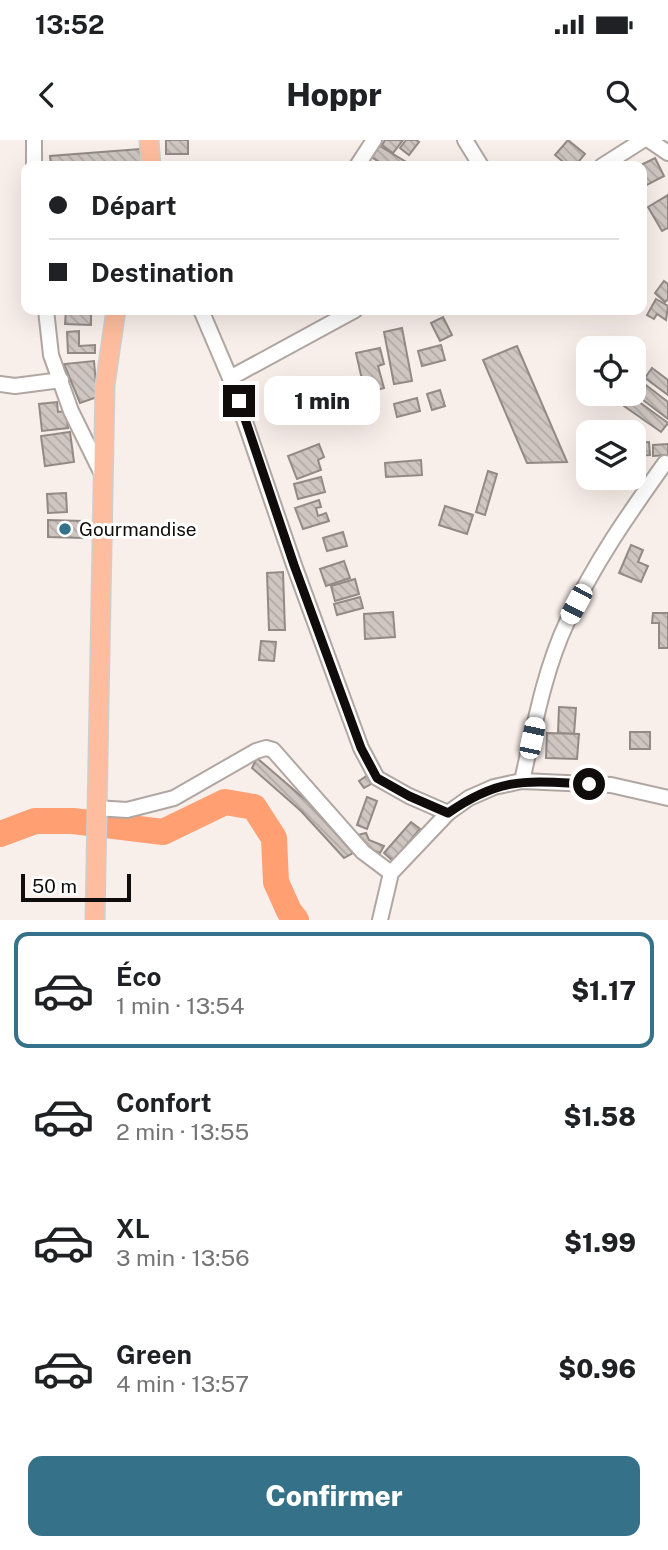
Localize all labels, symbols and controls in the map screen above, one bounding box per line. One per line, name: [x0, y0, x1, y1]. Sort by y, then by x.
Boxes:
text: 13:52: [35, 9, 105, 40]
icon: back: [28, 76, 66, 114]
text: Hoppr: [286, 76, 382, 113]
icon: search: [602, 76, 640, 114]
text: Départ: [91, 190, 177, 221]
text: Destination: [91, 257, 234, 288]
map controls: [576, 336, 646, 490]
button: locate: [576, 336, 646, 406]
callout: 1 min: [264, 376, 379, 426]
route end: [223, 385, 255, 417]
text: 1 min: [294, 387, 350, 414]
button: layers: [576, 420, 646, 490]
place label: Gourmandise: [79, 518, 197, 540]
marker: Gourmandise: [57, 521, 73, 537]
car: [557, 581, 596, 627]
car: [518, 715, 547, 761]
route start: [573, 768, 605, 800]
scale bar: [21, 871, 131, 903]
text: 50 m: [32, 875, 77, 897]
icon: car: [32, 959, 95, 1022]
text: Éco: [116, 961, 162, 992]
text: $1.17: [571, 975, 636, 1006]
text: 1 min · 13:54: [116, 992, 245, 1019]
icon: car: [32, 1085, 95, 1148]
text: Confort: [116, 1087, 212, 1118]
text: $1.58: [563, 1101, 636, 1132]
text: 2 min · 13:55: [116, 1118, 249, 1145]
icon: car: [32, 1211, 95, 1274]
text: XL: [116, 1213, 150, 1244]
text: $1.99: [564, 1227, 636, 1258]
text: 3 min · 13:56: [116, 1244, 249, 1271]
icon: car: [32, 1337, 95, 1400]
text: Green: [116, 1339, 192, 1370]
text: $0.96: [558, 1353, 636, 1384]
text: 4 min · 13:57: [116, 1370, 249, 1397]
button: Confirmer: [28, 1456, 640, 1536]

